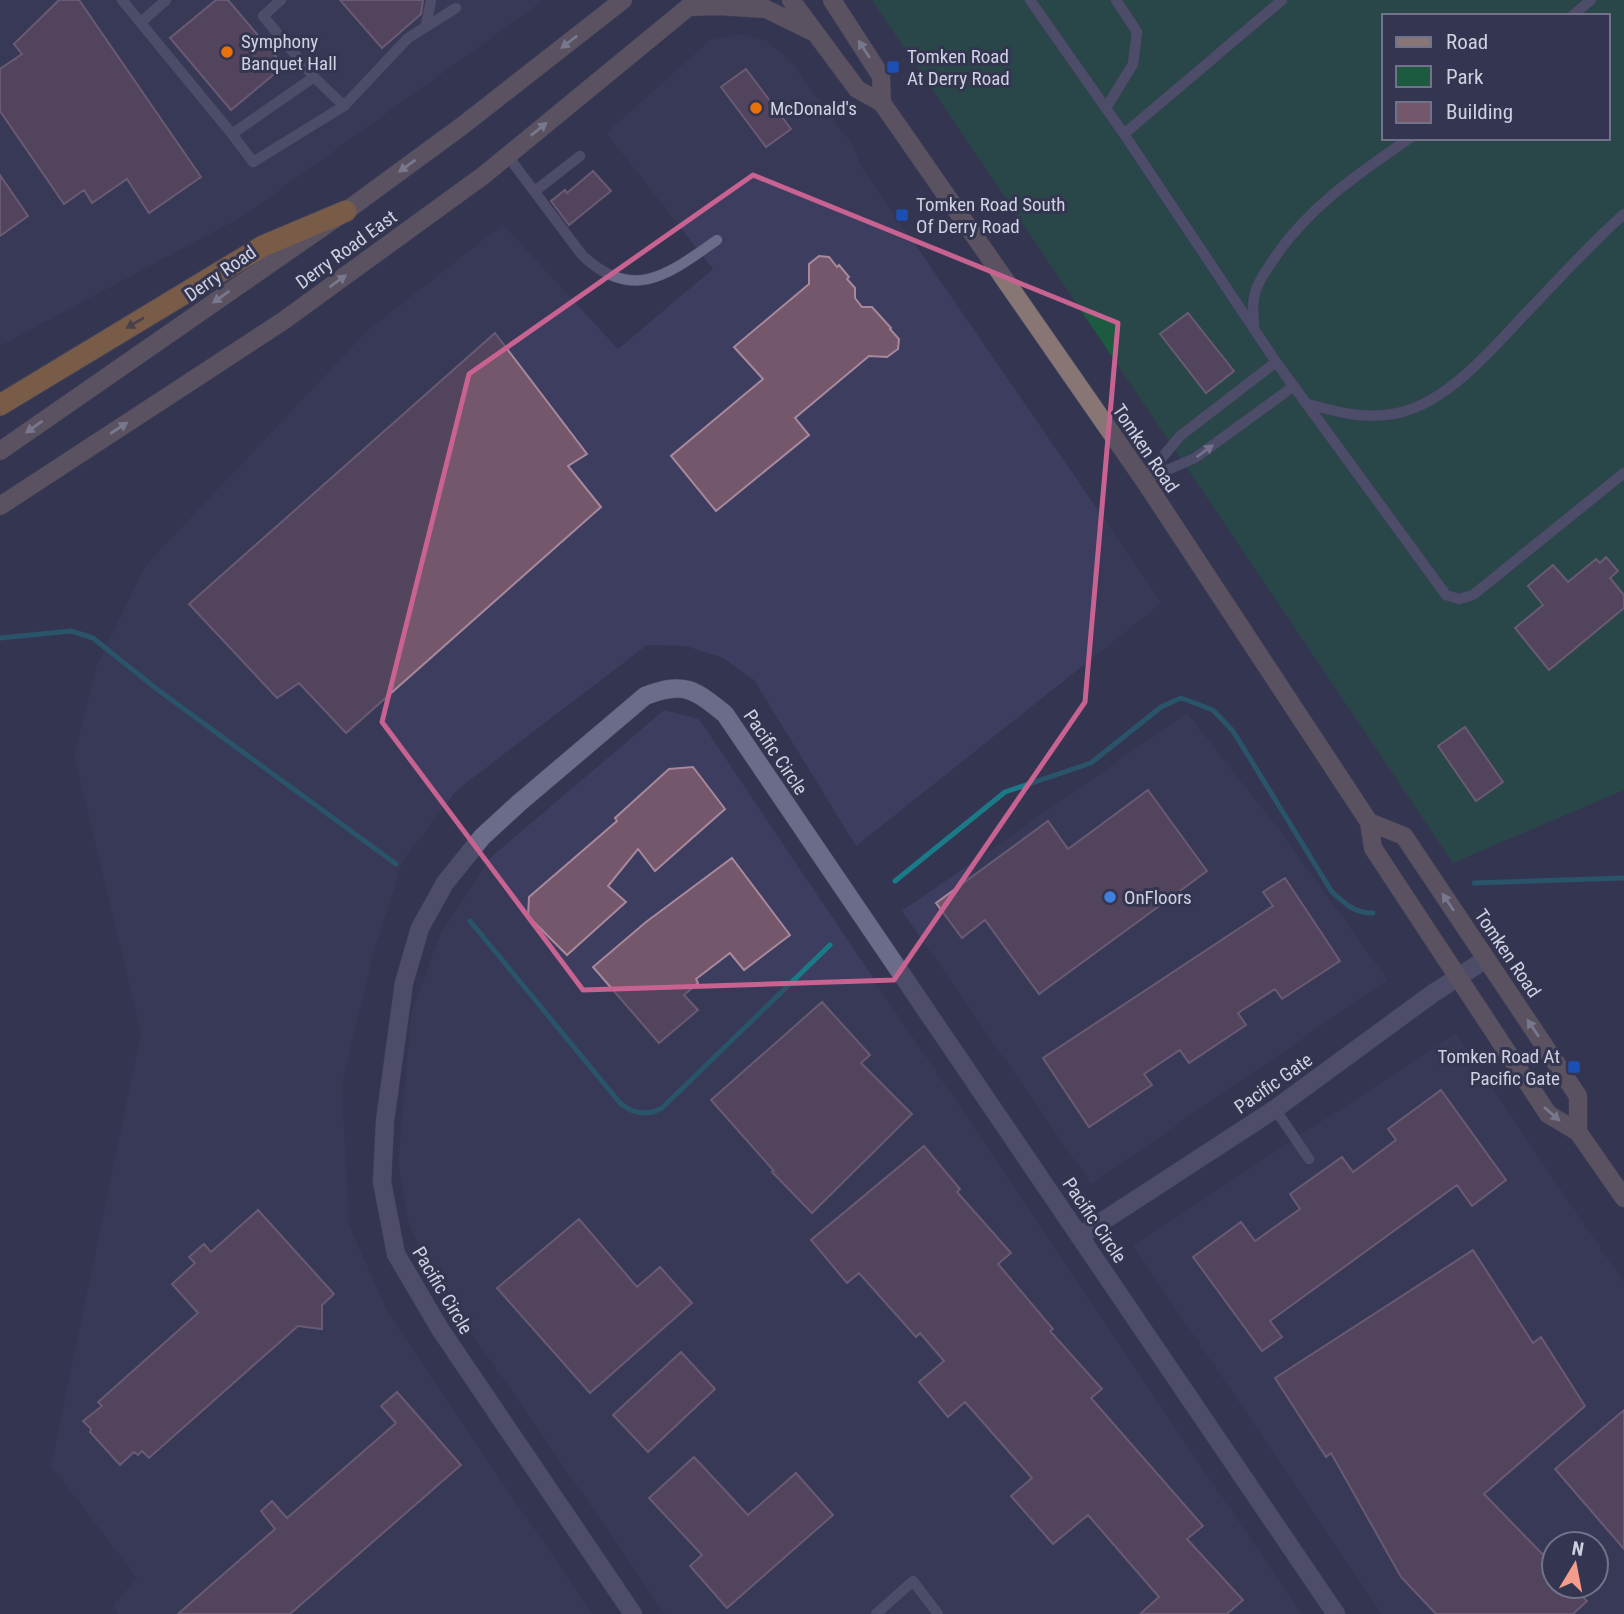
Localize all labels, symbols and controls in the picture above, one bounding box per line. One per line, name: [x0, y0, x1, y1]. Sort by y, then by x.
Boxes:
legend: [1382, 14, 1610, 140]
place label: Symphony Banquet Hall: [241, 30, 337, 75]
text: Road: [1446, 30, 1488, 54]
one-way arrow: [560, 34, 578, 49]
one-way arrow: [857, 39, 870, 59]
marker: Symphony Banquet Hall: [219, 44, 235, 60]
place label: Tomken Road At Derry Road: [907, 45, 1010, 90]
marker: Tomken Road At Derry Road: [885, 59, 901, 75]
text: Park: [1446, 65, 1484, 89]
place label: McDonald's: [770, 97, 857, 120]
marker: McDonald's: [748, 100, 764, 116]
text: Building: [1446, 100, 1513, 124]
one-way arrow: [530, 122, 547, 137]
one-way arrow: [398, 159, 416, 173]
place label: Tomken Road South Of Derry Road: [916, 193, 1066, 238]
street label: Derry Road East: [291, 205, 401, 294]
marker: Tomken Road South Of Derry Road: [894, 207, 910, 223]
street label: Derry Road: [180, 240, 260, 306]
one-way arrow: [329, 274, 347, 288]
one-way arrow: [212, 290, 230, 304]
one-way arrow: [126, 317, 145, 330]
street label: Tomken Road: [1108, 400, 1184, 497]
one-way arrow: [25, 420, 44, 433]
one-way arrow: [109, 422, 128, 435]
one-way arrow: [1196, 444, 1214, 458]
street label: Pacific Circle: [739, 705, 813, 799]
place label: OnFloors: [1124, 886, 1192, 909]
marker: OnFloors: [1102, 889, 1118, 905]
one-way arrow: [1442, 893, 1455, 912]
street label: Tomken Road: [1470, 905, 1546, 1002]
one-way arrow: [1526, 1019, 1540, 1037]
place label: Tomken Road At Pacific Gate: [1437, 1045, 1560, 1090]
street label: Pacific Gate: [1230, 1048, 1317, 1119]
marker: Tomken Road At Pacific Gate: [1566, 1059, 1582, 1075]
one-way arrow: [1543, 1106, 1561, 1121]
street label: Pacific Circle: [1058, 1173, 1132, 1267]
street label: Pacific Circle: [408, 1242, 478, 1338]
north arrow: [1540, 1530, 1610, 1600]
text: N: [1570, 1536, 1586, 1561]

